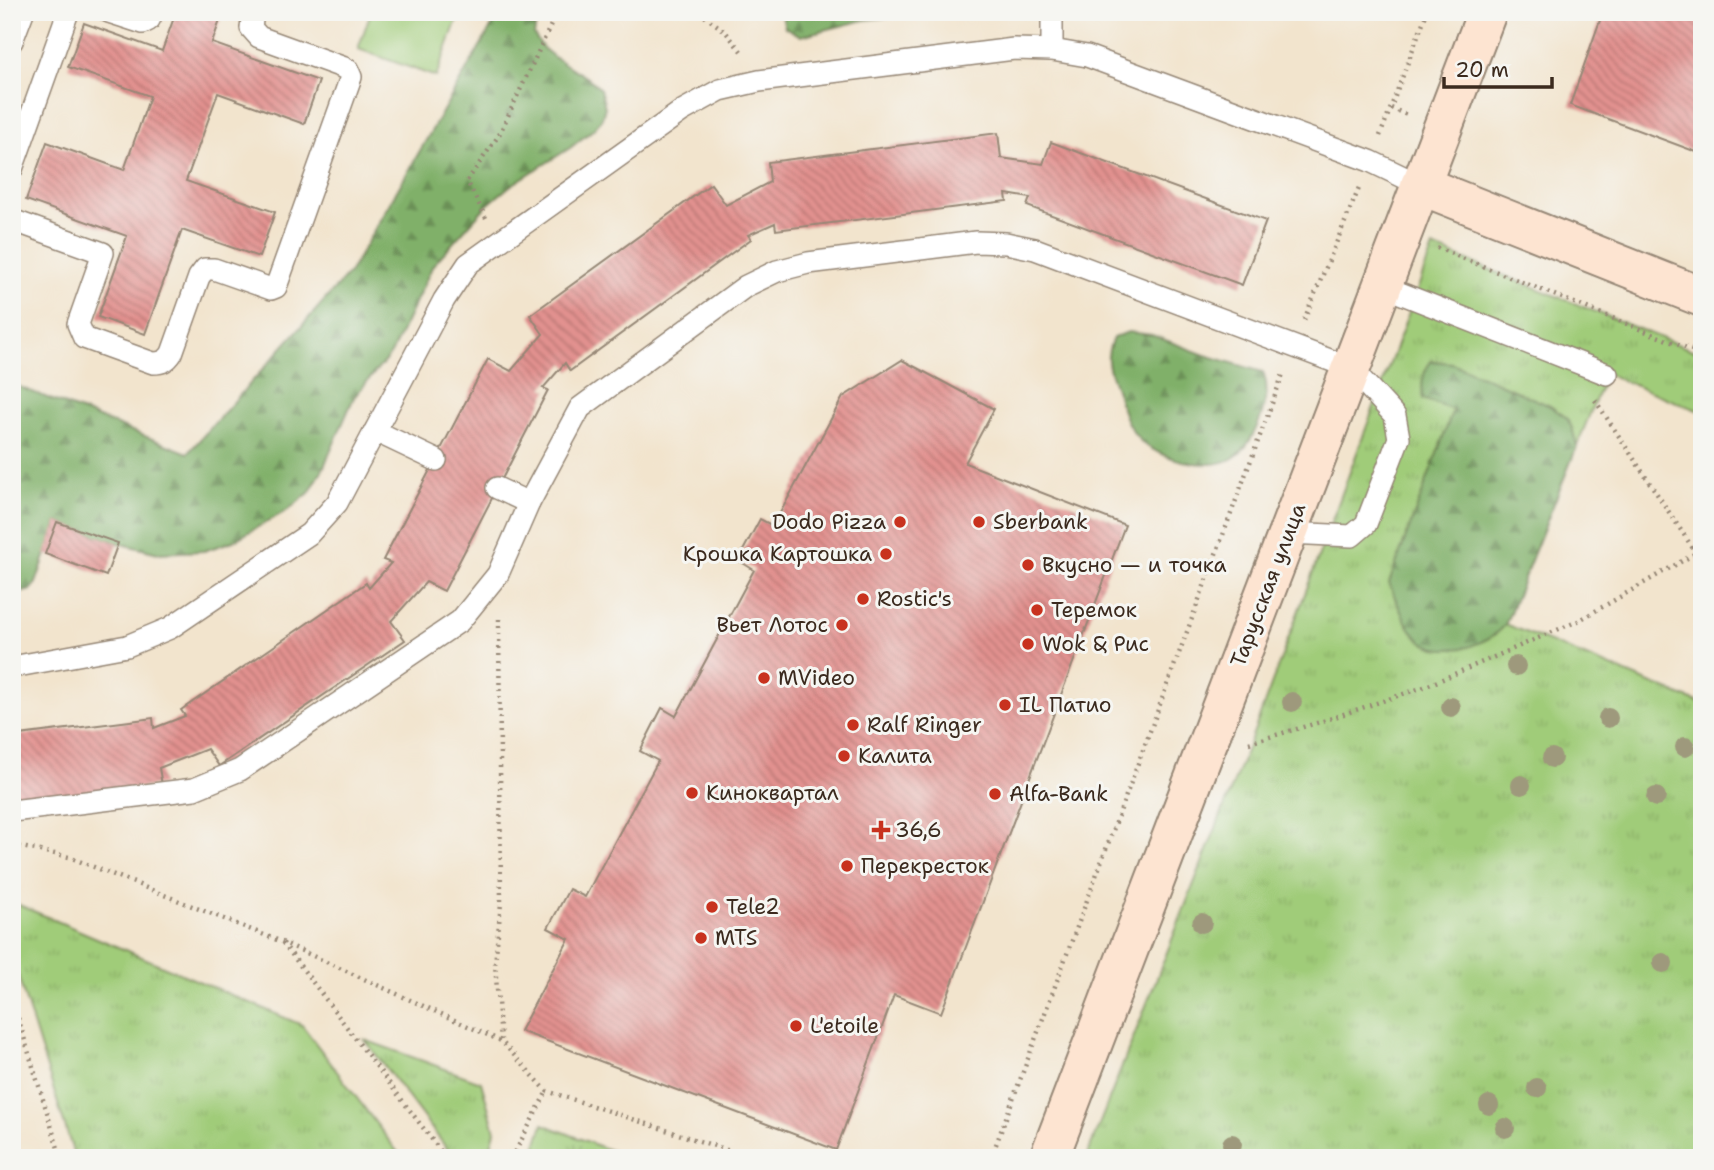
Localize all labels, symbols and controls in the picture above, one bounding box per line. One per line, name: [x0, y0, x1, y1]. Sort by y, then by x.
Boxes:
scale bar: [1444, 46, 1553, 90]
text: 20 m: [1455, 56, 1509, 84]
street label: Тарусская улица: [1224, 499, 1312, 671]
place label: Dodo Pizza: [772, 508, 886, 536]
place label: Sberbank: [993, 508, 1088, 536]
marker: Dodo Pizza: [892, 514, 908, 530]
marker: Sberbank: [971, 514, 987, 530]
place label: Крошка Картошка: [683, 540, 872, 568]
marker: Крошка Картошка: [878, 546, 894, 562]
place label: Вкусно — и точка: [1042, 551, 1227, 579]
marker: Вкусно — и точка: [1020, 557, 1036, 573]
place label: Rostic's: [877, 585, 952, 613]
marker: Rostic's: [855, 591, 871, 607]
place label: Теремок: [1051, 596, 1137, 624]
marker: Теремок: [1029, 602, 1045, 618]
place label: Вьет Лотос: [716, 611, 828, 639]
marker: Вьет Лотос: [834, 617, 850, 633]
place label: Wok & Рис: [1042, 630, 1149, 658]
marker: Wok & Рис: [1020, 636, 1036, 652]
place label: MVideo: [778, 664, 855, 692]
marker: MVideo: [756, 670, 772, 686]
place label: IL Патио: [1019, 691, 1112, 719]
marker: IL Патио: [997, 697, 1013, 713]
place label: Ralf Ringer: [867, 711, 982, 739]
marker: Ralf Ringer: [845, 717, 861, 733]
place label: Калита: [858, 742, 932, 770]
marker: Калита: [836, 748, 852, 764]
place label: Киноквартал: [706, 779, 839, 807]
place label: Alfa-Bank: [1009, 780, 1108, 808]
marker: Киноквартал: [684, 785, 700, 801]
marker: Alfa-Bank: [987, 786, 1003, 802]
place label: 36,6: [895, 816, 942, 844]
marker: 36,6: [873, 822, 889, 838]
place label: Перекресток: [861, 852, 989, 880]
marker: Перекресток: [839, 858, 855, 874]
place label: Tele2: [726, 893, 780, 921]
marker: Tele2: [704, 899, 720, 915]
place label: MTS: [715, 924, 757, 952]
marker: MTS: [693, 930, 709, 946]
place label: L'etoile: [810, 1012, 879, 1040]
marker: L'etoile: [788, 1018, 804, 1034]

